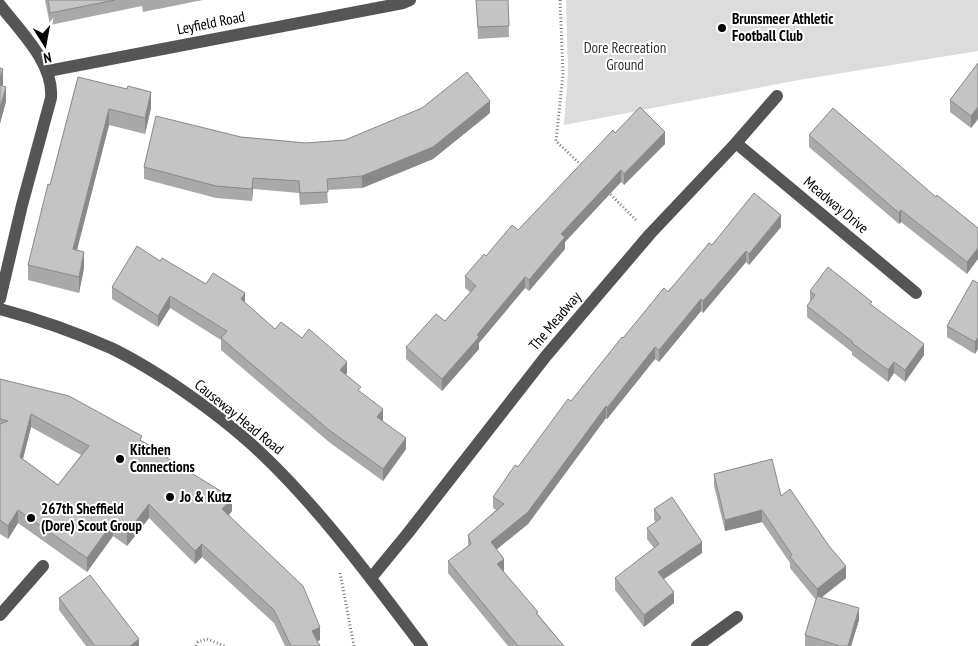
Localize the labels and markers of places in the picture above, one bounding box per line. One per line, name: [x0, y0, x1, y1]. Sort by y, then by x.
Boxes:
place label: Brunsmeer Athletic Football Club: [732, 9, 834, 45]
marker: Brunsmeer Athletic Football Club: [716, 22, 728, 34]
place label: Kitchen Connections: [130, 440, 195, 476]
marker: Kitchen Connections: [114, 453, 126, 465]
place label: Jo & Kutz: [179, 487, 232, 506]
marker: Jo & Kutz: [164, 491, 176, 503]
place label: 267th Sheffield (Dore) Scout Group: [41, 499, 142, 535]
marker: 267th Sheffield (Dore) Scout Group: [25, 512, 37, 524]

